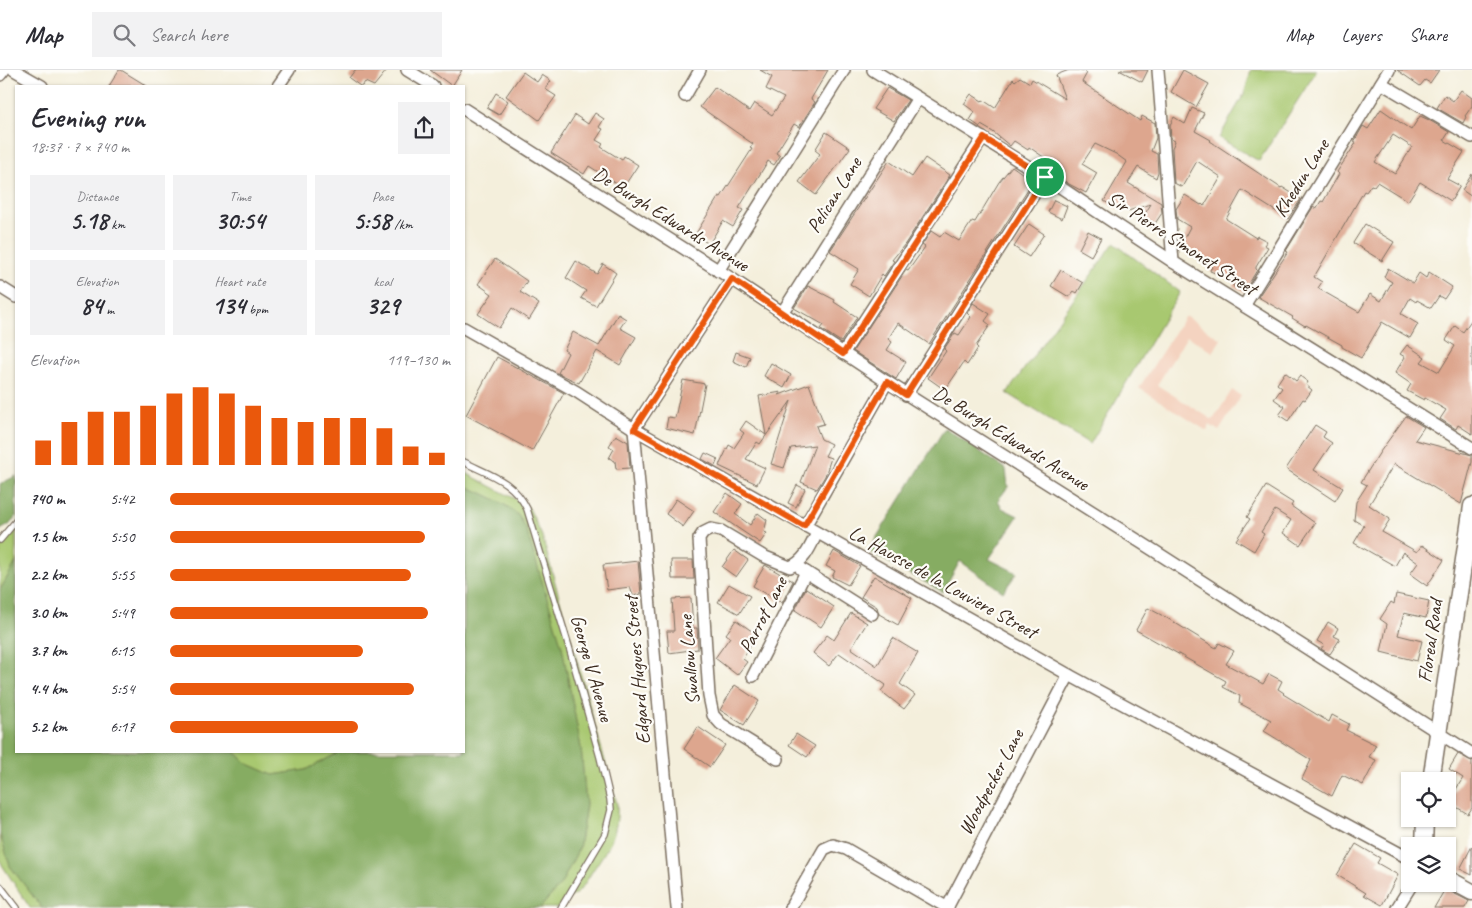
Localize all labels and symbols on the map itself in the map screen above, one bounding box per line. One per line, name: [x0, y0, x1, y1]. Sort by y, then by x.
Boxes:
street label: Khedun Lane: [1267, 133, 1336, 222]
street label: Pelican Lane: [801, 151, 868, 237]
pin: [1024, 156, 1066, 198]
street label: De Burgh Edwards Avenue: [588, 161, 755, 278]
street label: Sir Pierre Simonet Street: [1102, 185, 1264, 303]
street label: De Burgh Edwards Avenue: [928, 380, 1095, 497]
street label: La Hausse de la Louviere Street: [845, 520, 1044, 646]
street label: Parrot Lane: [733, 571, 794, 657]
street label: Edgard Hugues Street: [618, 591, 656, 745]
street label: Floreal Road: [1412, 595, 1449, 684]
street label: George V Avenue: [565, 612, 620, 726]
street label: Swallow Lane: [673, 613, 705, 706]
street label: Woodpecker Lane: [953, 724, 1030, 839]

